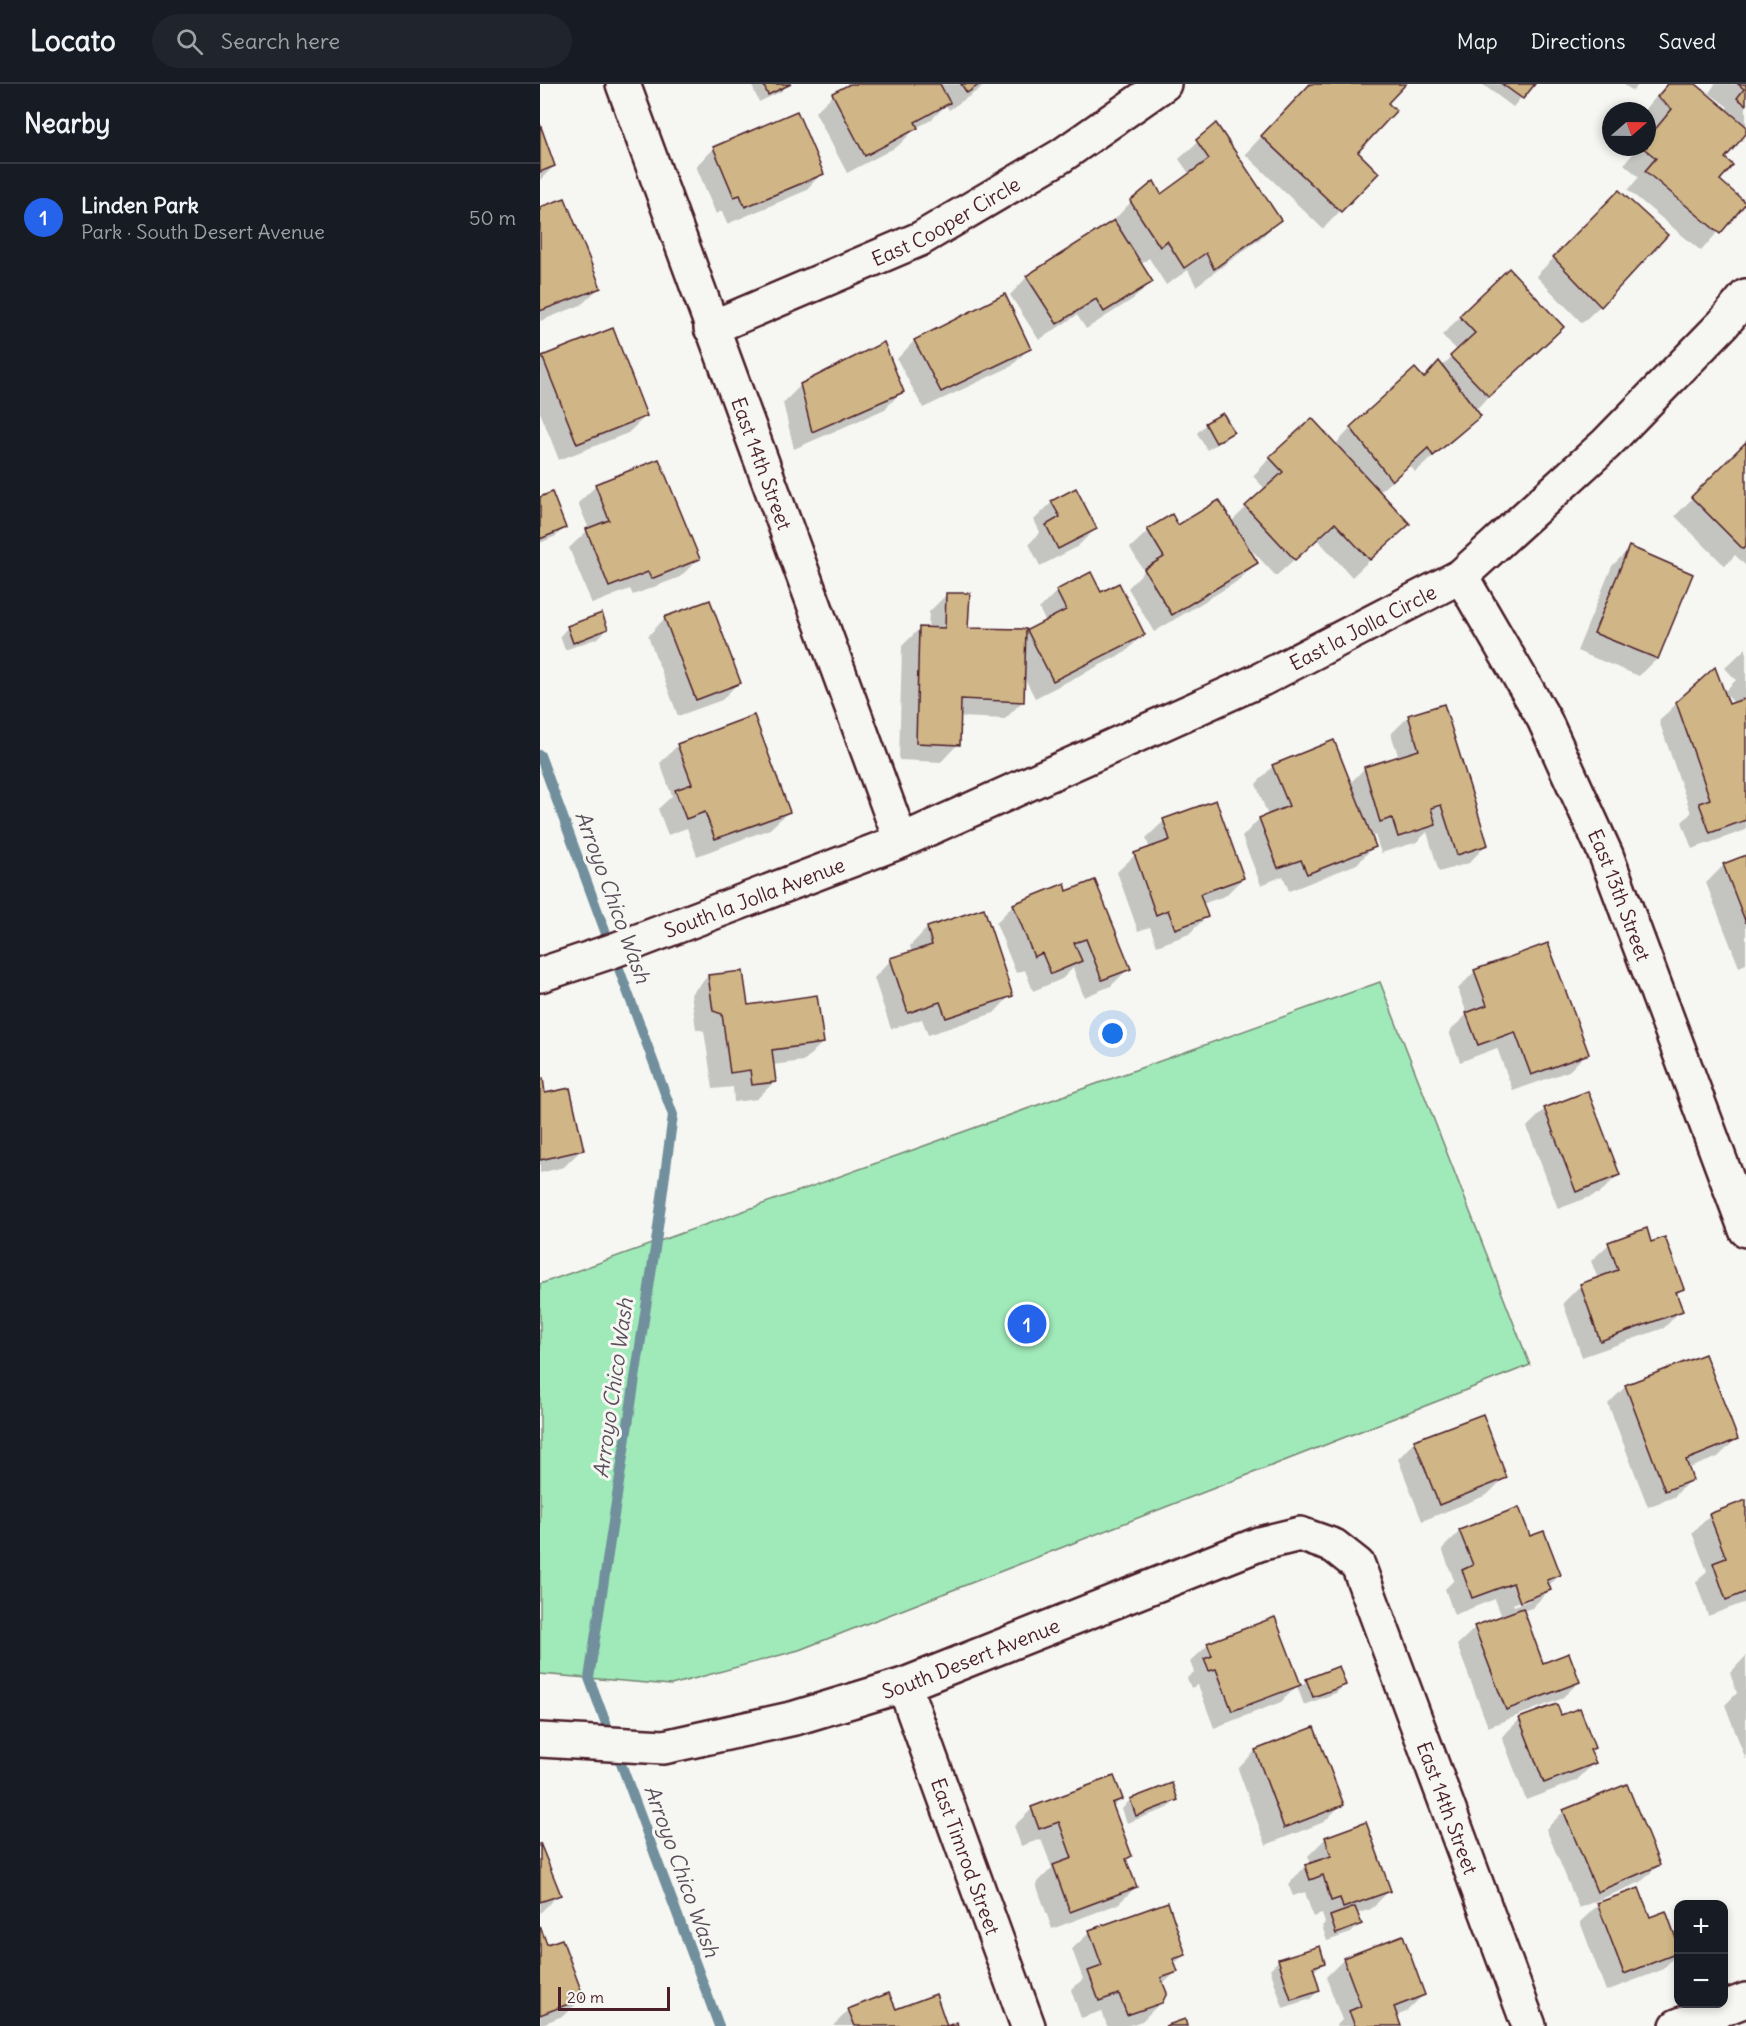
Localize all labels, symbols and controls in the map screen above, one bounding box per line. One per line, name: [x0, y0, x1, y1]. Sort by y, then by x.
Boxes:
search box: [152, 14, 572, 68]
text: Locato: [30, 23, 116, 59]
icon: search: [173, 25, 206, 58]
text: Search here: [221, 27, 340, 55]
text: Map: [1457, 28, 1498, 55]
text: Directions: [1531, 28, 1625, 55]
text: Saved: [1658, 28, 1716, 55]
north arrow: [1602, 102, 1656, 156]
text: Nearby: [24, 107, 110, 140]
street label: East Cooper Circle: [867, 171, 1024, 271]
text: Linden Park: [81, 191, 199, 219]
text: 1: [40, 205, 47, 230]
text: 50 m: [469, 205, 516, 230]
text: Park · South Desert Avenue: [81, 219, 325, 244]
street label: East 14th Street: [726, 393, 798, 533]
street label: East la Jolla Circle: [1285, 579, 1440, 675]
water label: Arroyo Chico Wash: [569, 807, 657, 987]
street label: East 13th Street: [1583, 825, 1657, 964]
street label: South la Jolla Avenue: [660, 851, 848, 943]
your location: [1098, 1019, 1127, 1048]
water label: Arroyo Chico Wash: [587, 1296, 639, 1479]
pin: 1: [1008, 1302, 1046, 1346]
street label: South Desert Avenue: [879, 1612, 1063, 1704]
street label: East 14th Street: [1412, 1738, 1484, 1878]
street label: East Timrod Street: [926, 1774, 1006, 1938]
water label: Arroyo Chico Wash: [638, 1781, 726, 1961]
map controls: [1674, 1900, 1728, 2008]
button: +: [1674, 1900, 1728, 1954]
button: −: [1674, 1954, 1728, 2008]
scale bar: [558, 1984, 670, 2012]
text: 20 m: [567, 1987, 604, 2007]

